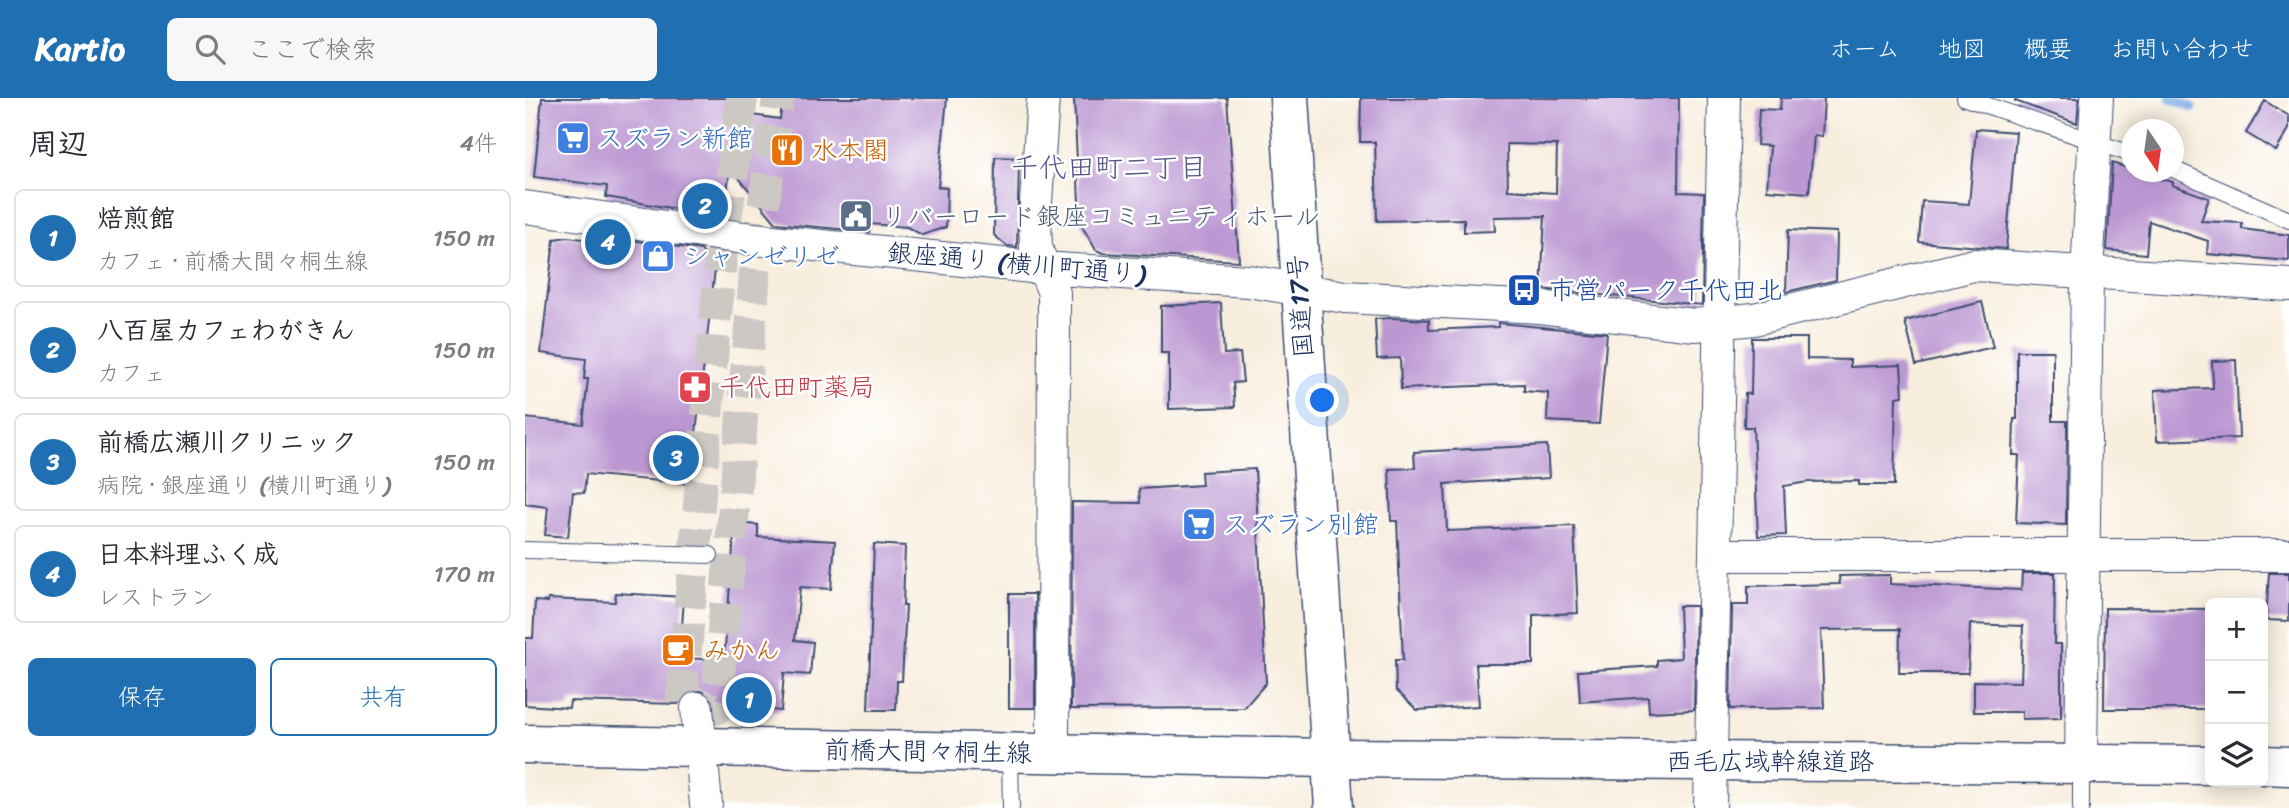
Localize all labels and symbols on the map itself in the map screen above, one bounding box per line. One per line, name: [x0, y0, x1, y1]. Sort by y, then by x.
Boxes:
place label: スズラン新館: [597, 115, 753, 161]
supermarket icon: スズラン新館: [554, 119, 592, 157]
north arrow: [2121, 119, 2184, 182]
place label: 水本閣: [811, 127, 889, 173]
restaurant icon: 水本閣: [768, 131, 806, 169]
district label: 千代田町二丁目: [1011, 143, 1207, 192]
pin: 2: [682, 180, 728, 232]
place label: リバーロード銀座コミュニティホール: [881, 193, 1320, 239]
public building icon: リバーロード銀座コミュニティホール: [837, 197, 875, 235]
pin: 4: [585, 216, 631, 268]
street label: 銀座通り (横川町通り): [885, 229, 1149, 297]
place label: シャンゼリゼ: [683, 233, 840, 279]
shop icon: シャンゼリゼ: [639, 237, 677, 275]
street label: 国道17号: [1273, 253, 1327, 359]
place label: 市営パーク千代田北: [1549, 267, 1783, 313]
bus stop icon: 市営パーク千代田北: [1505, 271, 1543, 309]
place label: 千代田町薬局: [719, 364, 875, 410]
pharmacy icon: 千代田町薬局: [676, 368, 714, 406]
your location: [1305, 383, 1339, 417]
pin: 3: [653, 432, 699, 484]
place label: スズラン別館: [1223, 501, 1379, 547]
supermarket icon: スズラン別館: [1180, 505, 1218, 543]
place label: みかん: [703, 627, 780, 673]
cafe icon: みかん: [659, 631, 697, 669]
pin: 1: [726, 674, 772, 726]
street label: 前橋大間々桐生線: [824, 726, 1032, 776]
street label: 西毛広域幹線道路: [1666, 738, 1874, 784]

